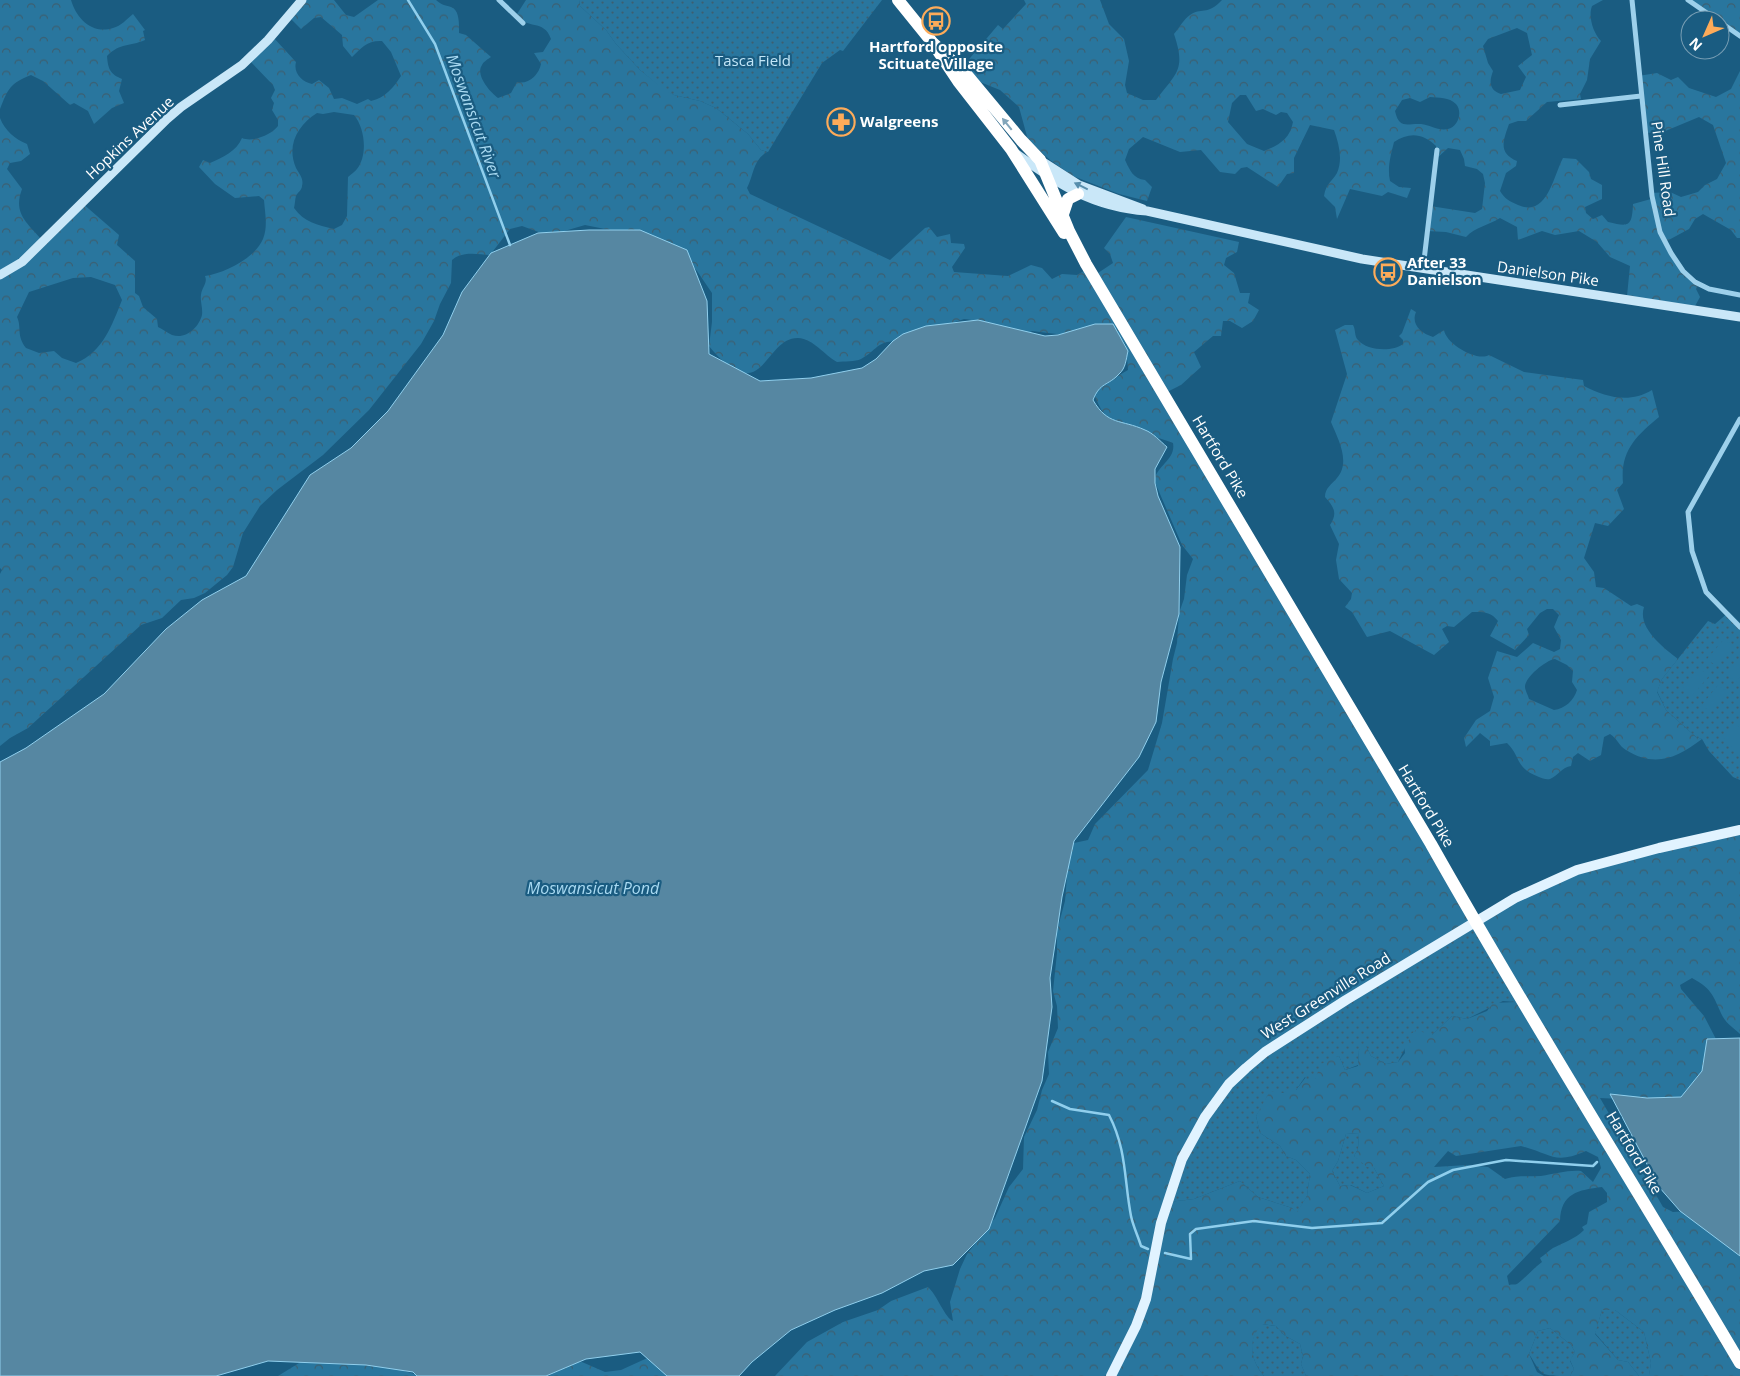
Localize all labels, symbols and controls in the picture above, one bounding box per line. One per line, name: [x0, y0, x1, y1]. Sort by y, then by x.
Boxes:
bus stop icon: Hartford opposite Scituate Village: [921, 6, 951, 36]
north arrow: [1680, 10, 1730, 60]
text: N: [1685, 34, 1706, 55]
place label: Hartford opposite Scituate Village: [869, 36, 1003, 73]
park label: Tasca Field: [715, 50, 791, 70]
water label: Moswansicut River: [441, 51, 507, 182]
street label: Hopkins Avenue: [81, 91, 178, 183]
pharmacy icon: Walgreens: [826, 107, 856, 137]
place label: Walgreens: [860, 111, 938, 131]
one-way arrow: [1002, 118, 1013, 131]
street label: Pine Hill Road: [1647, 120, 1681, 218]
one-way arrow: [1074, 181, 1088, 189]
place label: After 33 Danielson: [1407, 252, 1482, 289]
street label: Danielson Pike: [1496, 256, 1600, 290]
bus stop icon: After 33 Danielson: [1373, 257, 1403, 287]
street label: Hartford Pike: [1188, 411, 1253, 502]
street label: Hartford Pike: [1394, 760, 1459, 851]
water label: Moswansicut Pond: [527, 877, 660, 899]
street label: West Greenville Road: [1257, 947, 1394, 1043]
street label: Hartford Pike: [1602, 1107, 1667, 1198]

